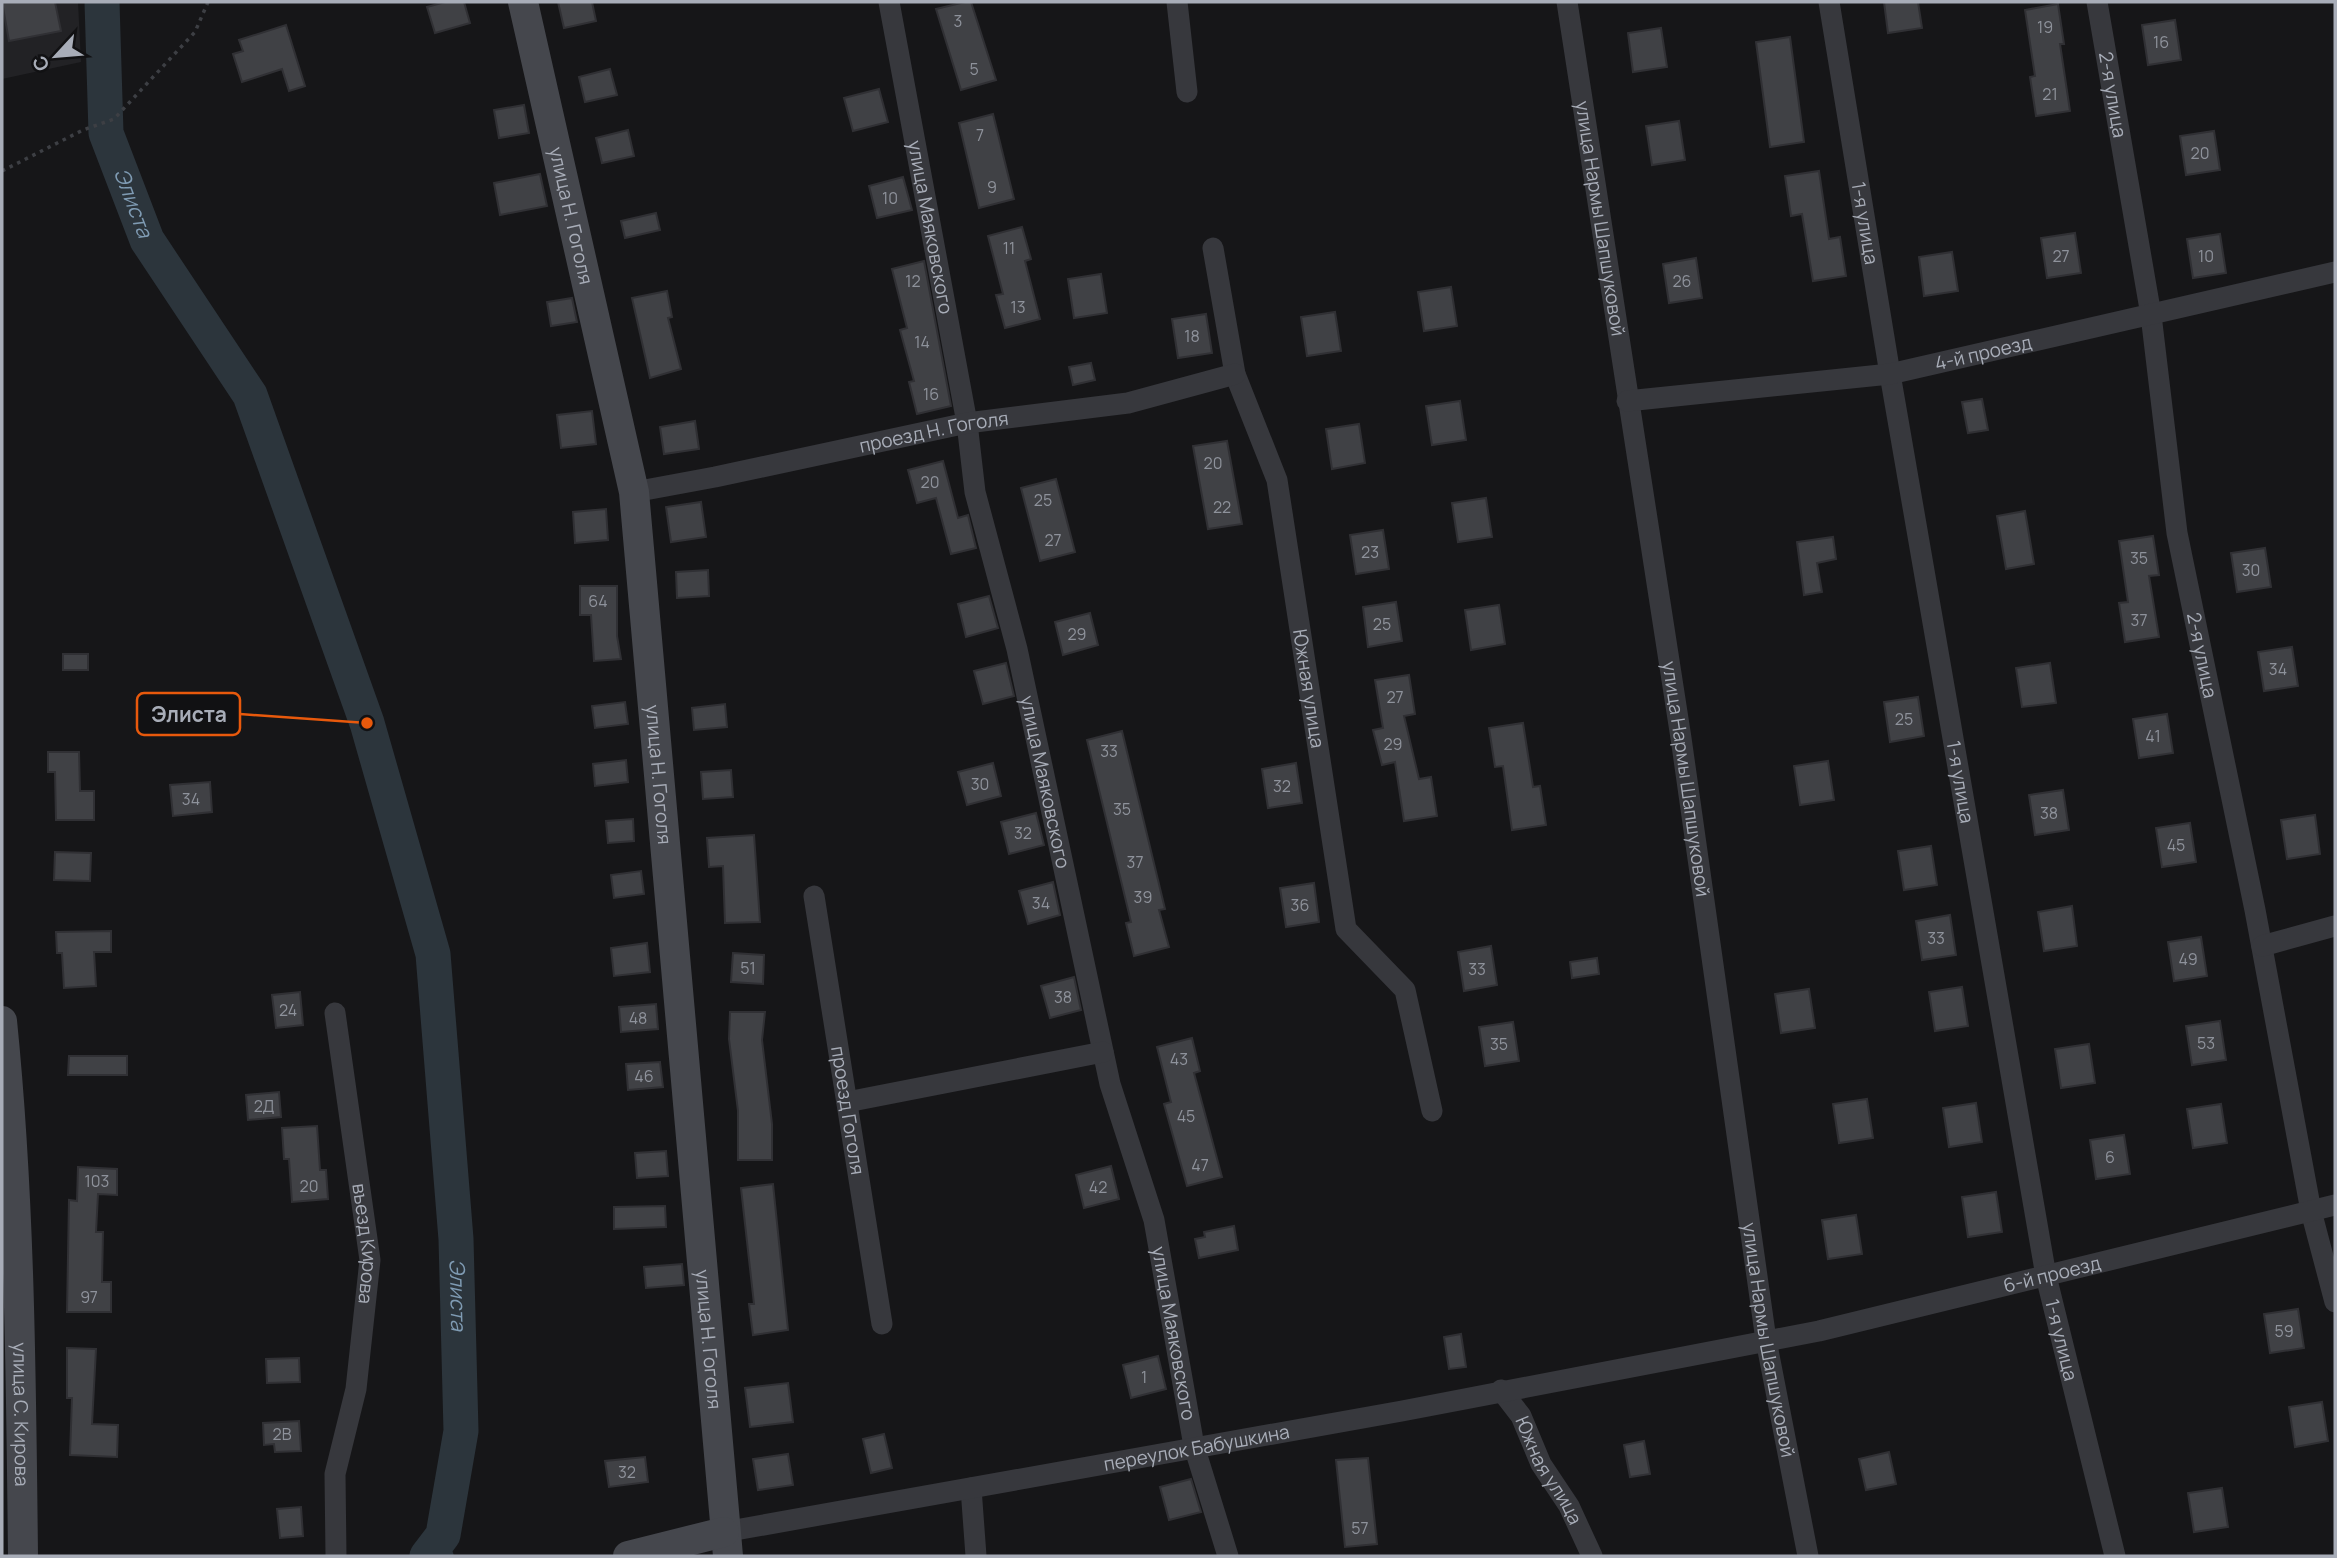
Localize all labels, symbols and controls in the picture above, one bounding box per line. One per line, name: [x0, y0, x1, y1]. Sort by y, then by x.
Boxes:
house number: 3: [954, 10, 962, 32]
house number: 19: [2037, 16, 2053, 38]
north arrow: [21, 21, 91, 91]
house number: 16: [2153, 31, 2169, 53]
street label: 2-я улица: [2093, 50, 2133, 140]
text: С: [26, 51, 55, 75]
house number: 5: [969, 58, 979, 80]
house number: 21: [2042, 83, 2058, 105]
street label: улица Нармы Шапшуковой: [1569, 99, 1632, 338]
house number: 7: [976, 124, 984, 146]
street label: улица Маяковского: [902, 138, 960, 316]
house number: 20: [2191, 142, 2209, 164]
street label: улица Н. Гоголя: [543, 144, 600, 287]
water label: Элиста: [108, 164, 160, 243]
house number: 9: [987, 176, 997, 198]
street label: 1-я улица: [1846, 180, 1885, 266]
house number: 10: [882, 187, 898, 209]
house number: 11: [1003, 237, 1015, 259]
house number: 27: [2052, 245, 2070, 267]
house number: 10: [2198, 245, 2214, 267]
house number: 12: [905, 270, 921, 292]
house number: 26: [1672, 270, 1692, 292]
house number: 13: [1010, 296, 1026, 318]
house number: 18: [1184, 325, 1200, 347]
street label: 4-й проезд: [1932, 329, 2034, 376]
house number: 14: [914, 331, 930, 353]
house number: 16: [923, 383, 939, 405]
street label: проезд Н. Гоголя: [857, 405, 1010, 459]
house number: 20: [1204, 452, 1222, 474]
house number: 20: [921, 471, 939, 493]
house number: 25: [1034, 489, 1052, 511]
house number: 22: [1213, 496, 1231, 518]
house number: 27: [1044, 529, 1062, 551]
house number: 23: [1361, 541, 1379, 563]
house number: 35: [2130, 547, 2148, 569]
house number: 30: [2242, 559, 2260, 581]
house number: 64: [588, 590, 608, 612]
house number: 37: [2131, 609, 2147, 631]
street label: 2-я улица: [2181, 610, 2224, 700]
house number: 25: [1373, 613, 1391, 635]
house number: 29: [1067, 623, 1087, 645]
street label: Южная улица: [1287, 627, 1331, 750]
house number: 34: [2269, 658, 2287, 680]
street label: улица Нармы Шапшуковой: [1656, 659, 1716, 898]
house number: 27: [1386, 686, 1404, 708]
callout: Элиста: [137, 693, 240, 735]
street label: улица Маяковского: [1014, 693, 1077, 871]
text: Элиста: [151, 700, 227, 728]
street label: улица Н. Гоголя: [640, 703, 678, 846]
house number: 25: [1895, 708, 1913, 730]
house number: 41: [2145, 725, 2161, 747]
house number: 29: [1383, 733, 1403, 755]
street label: 1-я улица: [1941, 739, 1980, 825]
house number: 33: [1100, 740, 1118, 762]
house number: 30: [971, 773, 989, 795]
house number: 32: [1273, 775, 1291, 797]
house number: 34: [182, 788, 200, 810]
house number: 35: [1113, 798, 1131, 820]
house number: 38: [2040, 802, 2058, 824]
house number: 32: [1014, 822, 1032, 844]
house number: 45: [2167, 834, 2185, 856]
house number: 37: [1127, 851, 1143, 873]
house number: 39: [1134, 886, 1152, 908]
house number: 34: [1032, 892, 1050, 914]
house number: 36: [1291, 894, 1309, 916]
house number: 33: [1927, 927, 1945, 949]
house number: 49: [2178, 948, 2198, 970]
house number: 51: [740, 957, 756, 979]
house number: 33: [1468, 958, 1486, 980]
house number: 38: [1054, 986, 1072, 1008]
house number: 24: [279, 999, 297, 1021]
house number: 48: [629, 1007, 647, 1029]
house number: 53: [2197, 1032, 2215, 1054]
house number: 35: [1490, 1033, 1508, 1055]
street label: проезд Гоголя: [825, 1044, 871, 1177]
house number: 43: [1170, 1048, 1188, 1070]
house number: 46: [634, 1065, 654, 1087]
house number: 2Д: [254, 1095, 274, 1117]
house number: 45: [1177, 1105, 1195, 1127]
house number: 6: [2105, 1146, 2115, 1168]
house number: 47: [1191, 1154, 1209, 1176]
house number: 103: [85, 1170, 109, 1192]
house number: 20: [300, 1175, 318, 1197]
house number: 42: [1089, 1176, 1107, 1198]
street label: въезд Кирова: [346, 1182, 383, 1306]
street label: улица Нармы Шапшуковой: [1737, 1221, 1802, 1459]
street label: улица Маяковского: [1146, 1244, 1202, 1422]
street label: 6-й проезд: [2000, 1250, 2103, 1299]
water label: Элиста: [444, 1258, 473, 1332]
street label: улица Н. Гоголя: [690, 1268, 728, 1410]
house number: 97: [80, 1286, 98, 1308]
street label: 1-я улица: [2039, 1296, 2084, 1383]
house number: 59: [2274, 1320, 2294, 1342]
street label: улица С. Кирова: [7, 1342, 35, 1487]
house number: 1: [1141, 1366, 1147, 1388]
street label: Южная улица: [1509, 1412, 1589, 1529]
street label: переулок Бабушкина: [1101, 1418, 1292, 1477]
house number: 2В: [273, 1423, 292, 1445]
house number: 32: [618, 1461, 636, 1483]
house number: 57: [1351, 1517, 1369, 1539]

